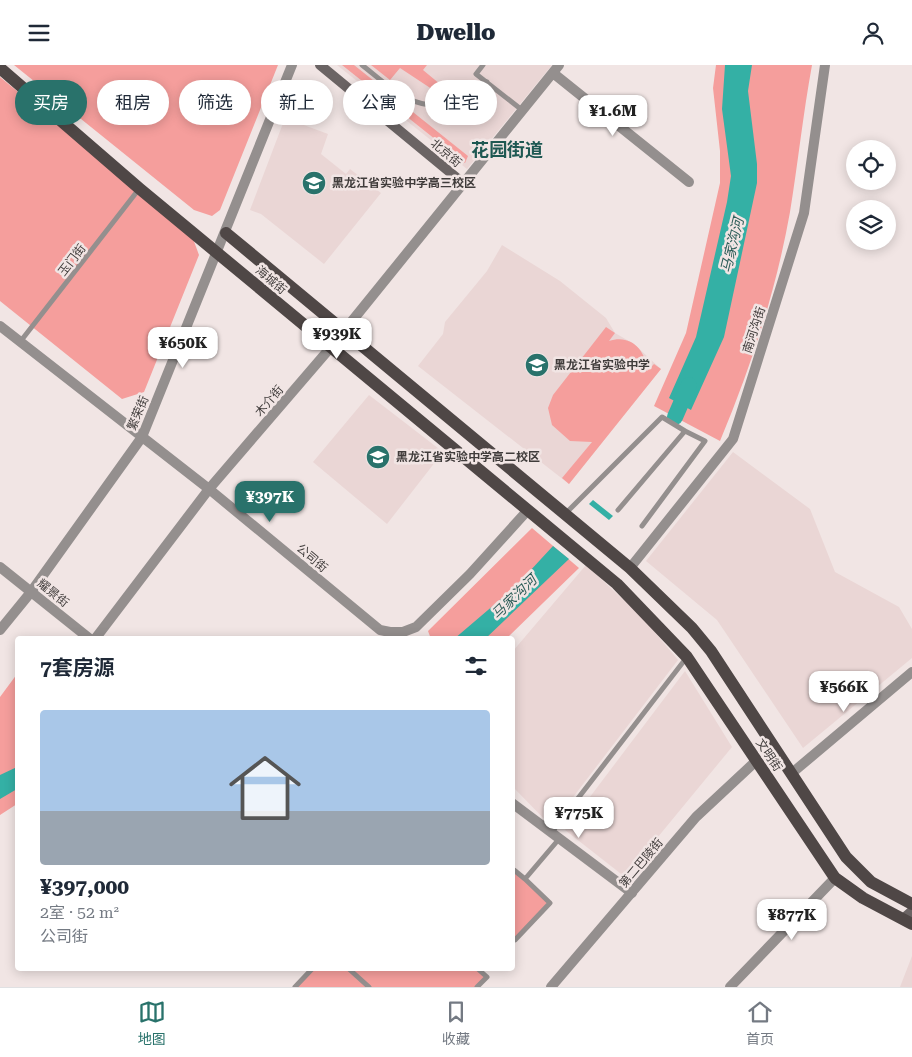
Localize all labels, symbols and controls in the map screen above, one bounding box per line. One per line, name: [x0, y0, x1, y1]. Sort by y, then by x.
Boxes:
icon: menu: [25, 19, 53, 47]
icon: person: [859, 19, 887, 47]
text: Dwello: [417, 20, 495, 45]
chip: 买房: [15, 80, 87, 125]
chip: 租房: [97, 80, 169, 125]
chip: 筛选: [179, 80, 251, 125]
chip: 新上: [261, 80, 333, 125]
chip: 公寓: [343, 80, 415, 125]
chip: 住宅: [425, 80, 497, 125]
pin: ¥1.6M: [578, 95, 648, 137]
text: ¥1.6M: [589, 101, 637, 120]
street label: 北京街: [428, 136, 464, 170]
district label: 花园街道: [471, 139, 543, 160]
map controls: [846, 140, 896, 250]
button: locate: [846, 140, 896, 190]
school or university icon: 黑龙江省实验中学高三校区: [301, 170, 327, 196]
place label: 黑龙江省实验中学高三校区: [332, 176, 476, 190]
button: layers: [846, 200, 896, 250]
water label: 马家沟河: [717, 213, 747, 274]
street label: 玉门街: [55, 242, 89, 278]
street label: 海城街: [253, 263, 289, 297]
street label: 南河沟街: [740, 305, 768, 355]
pin: ¥939K: [302, 317, 372, 360]
text: ¥939K: [313, 324, 361, 343]
pin: ¥650K: [148, 327, 218, 369]
text: ¥650K: [159, 333, 207, 352]
school or university icon: 黑龙江省实验中学: [524, 352, 550, 378]
place label: 黑龙江省实验中学: [554, 358, 650, 372]
street label: 木介街: [252, 383, 286, 419]
street label: 繁荣街: [125, 394, 151, 432]
school or university icon: 黑龙江省实验中学高二校区: [365, 444, 391, 470]
place label: 黑龙江省实验中学高二校区: [396, 450, 540, 464]
pin: ¥397K: [235, 481, 305, 523]
text: ¥397K: [246, 487, 294, 506]
street label: 公司街: [294, 541, 330, 575]
water label: 马家沟河: [488, 570, 542, 622]
street label: 耀景街: [35, 576, 71, 610]
icon: filters: [462, 652, 490, 680]
text: 7套房源: [40, 656, 115, 680]
pin: ¥566K: [809, 671, 879, 713]
text: ¥566K: [820, 677, 868, 696]
street label: 文明街: [753, 736, 785, 774]
icon: home: [220, 743, 310, 833]
pin: ¥775K: [544, 797, 614, 839]
text: ¥775K: [555, 803, 603, 822]
street label: 第二巴陵街: [616, 836, 666, 890]
text: ¥397,000: [40, 875, 129, 899]
pin: ¥877K: [757, 899, 827, 941]
text: 2室 · 52 m²: [40, 903, 119, 922]
text: ¥877K: [768, 905, 816, 924]
text: 公司街: [40, 927, 88, 946]
tab: 地图: [138, 998, 166, 1048]
tab: 收藏: [442, 998, 470, 1048]
tab: 首页: [746, 998, 774, 1048]

